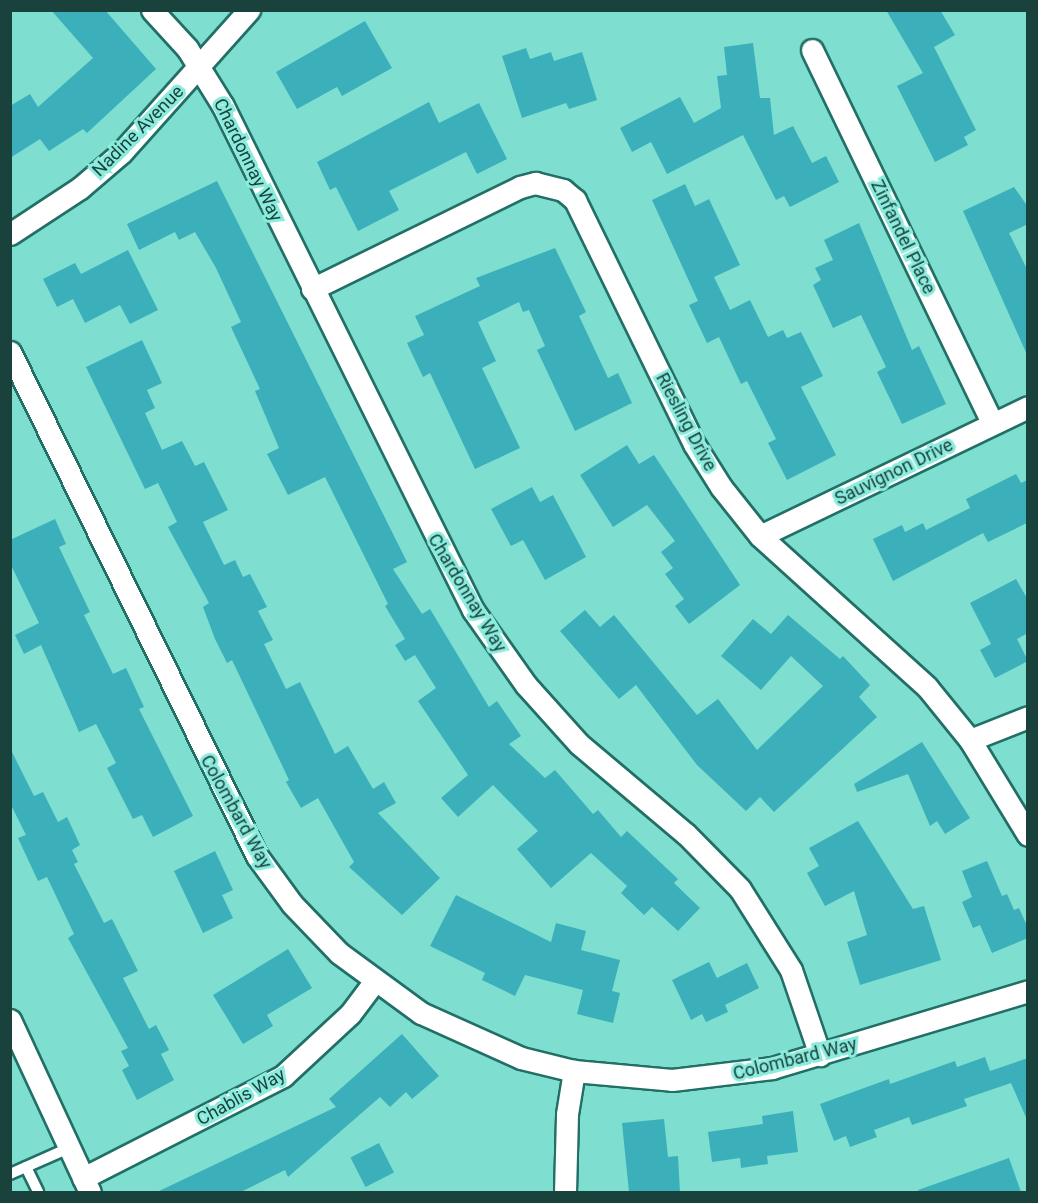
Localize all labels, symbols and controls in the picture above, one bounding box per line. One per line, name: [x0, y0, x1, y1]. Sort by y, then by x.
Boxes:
street label: Nadine Avenue: [88, 81, 188, 181]
street label: Chardonnay Way: [209, 95, 287, 225]
street label: Zinfandel Place: [866, 176, 940, 298]
street label: Riesling Drive: [651, 369, 721, 475]
street label: Sauvignon Drive: [831, 434, 957, 510]
street label: Chardonnay Way: [423, 530, 511, 656]
street label: Colombard Way: [196, 751, 276, 873]
street label: Colombard Way: [731, 1033, 859, 1085]
street label: Chablis Way: [193, 1064, 289, 1130]

